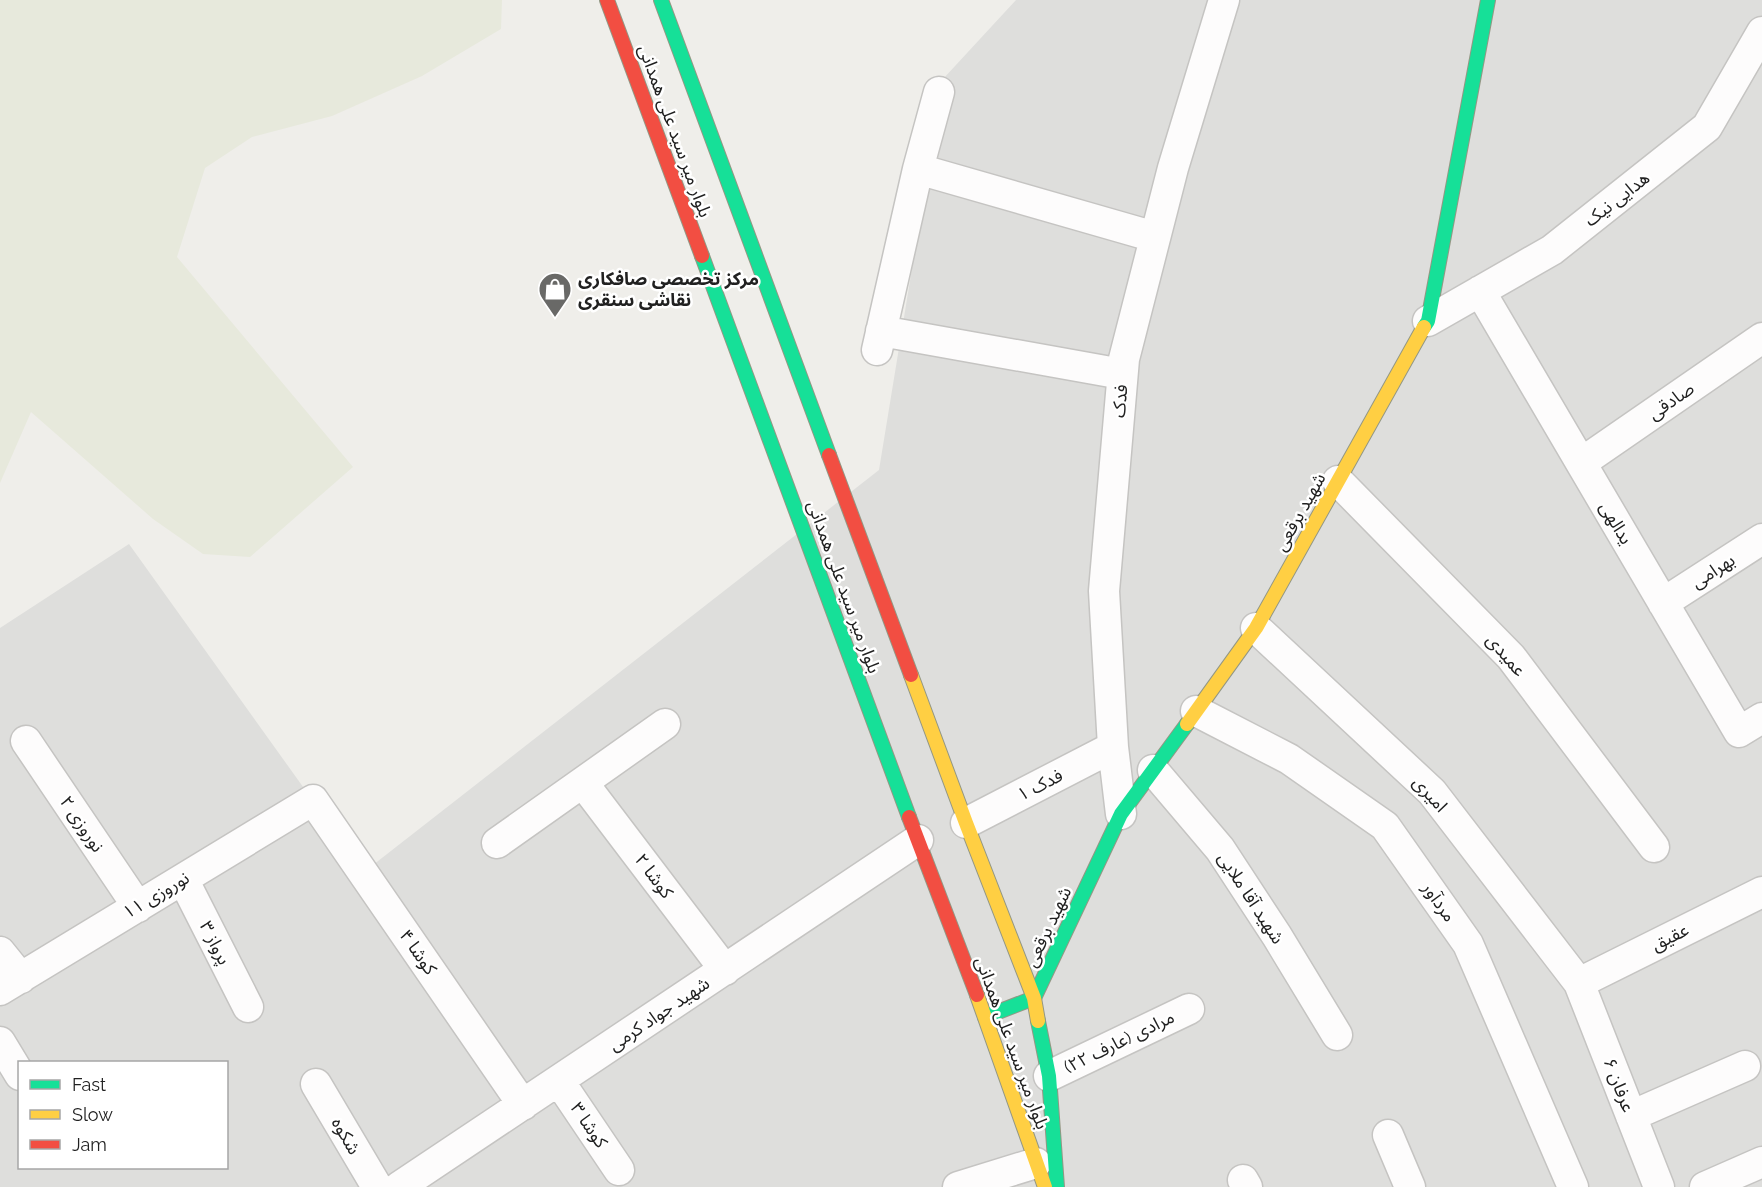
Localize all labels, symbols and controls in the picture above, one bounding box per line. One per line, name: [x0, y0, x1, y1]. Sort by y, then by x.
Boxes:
street label: بلوار میر سید علی همدانی: [634, 42, 716, 220]
street label: هدایی نیک: [1580, 167, 1654, 231]
place label: مرکز تخصصی صافکاری نقاشی سنقری: [578, 268, 759, 311]
shop icon: مرکز تخصصی صافکاری نقاشی سنقری: [537, 271, 573, 318]
street label: صادقی: [1644, 377, 1698, 425]
street label: فدک: [1108, 383, 1131, 419]
street label: شهید برقعی: [1269, 469, 1331, 555]
street label: یدالهی: [1595, 497, 1637, 549]
street label: بلوار میر سید علی همدانی: [803, 498, 885, 676]
street label: بهرامی: [1687, 549, 1739, 593]
street label: عمیدی: [1481, 629, 1531, 681]
street label: فدک ۱: [1013, 764, 1066, 805]
street label: امیری: [1408, 771, 1452, 817]
street label: نوروزی ۲: [55, 792, 109, 856]
street label: شهید آقا ملایی: [1213, 848, 1289, 948]
street label: کوشا ۲: [630, 849, 678, 903]
street label: نوروزی ۱۱: [119, 867, 193, 923]
street label: مردآور: [1417, 877, 1460, 926]
street label: شهید برقعی: [1020, 883, 1076, 971]
street label: پرواز ۳: [195, 917, 235, 969]
street label: عقیق: [1648, 919, 1692, 955]
street label: کوشا ۴: [395, 925, 442, 979]
street label: بلوار میر سید علی همدانی: [971, 954, 1053, 1132]
street label: شهید جواد کرمی: [604, 972, 714, 1056]
street label: مرادی (عارف ۲۲): [1060, 1006, 1178, 1078]
street label: عرفان ۶: [1599, 1055, 1639, 1115]
legend: [18, 1061, 228, 1169]
text: Fast: [72, 1074, 106, 1095]
street label: کوشا ۳: [566, 1098, 612, 1152]
text: Slow: [72, 1104, 113, 1125]
street label: شکوه: [327, 1114, 365, 1158]
text: Jam: [72, 1134, 107, 1155]

